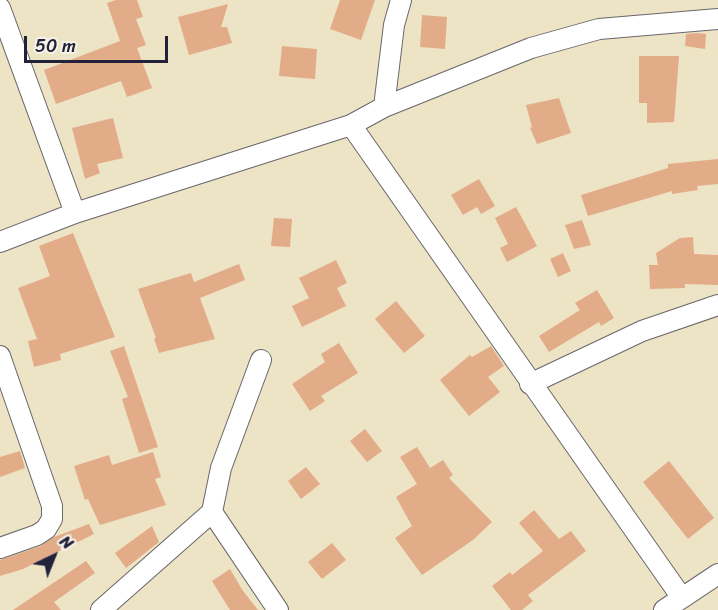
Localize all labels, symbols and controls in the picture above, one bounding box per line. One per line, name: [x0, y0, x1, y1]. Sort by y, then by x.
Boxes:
scale bar: [27, 24, 171, 62]
text: 50 m: [35, 30, 76, 62]
north arrow: [24, 526, 84, 586]
text: N: [53, 528, 81, 557]

